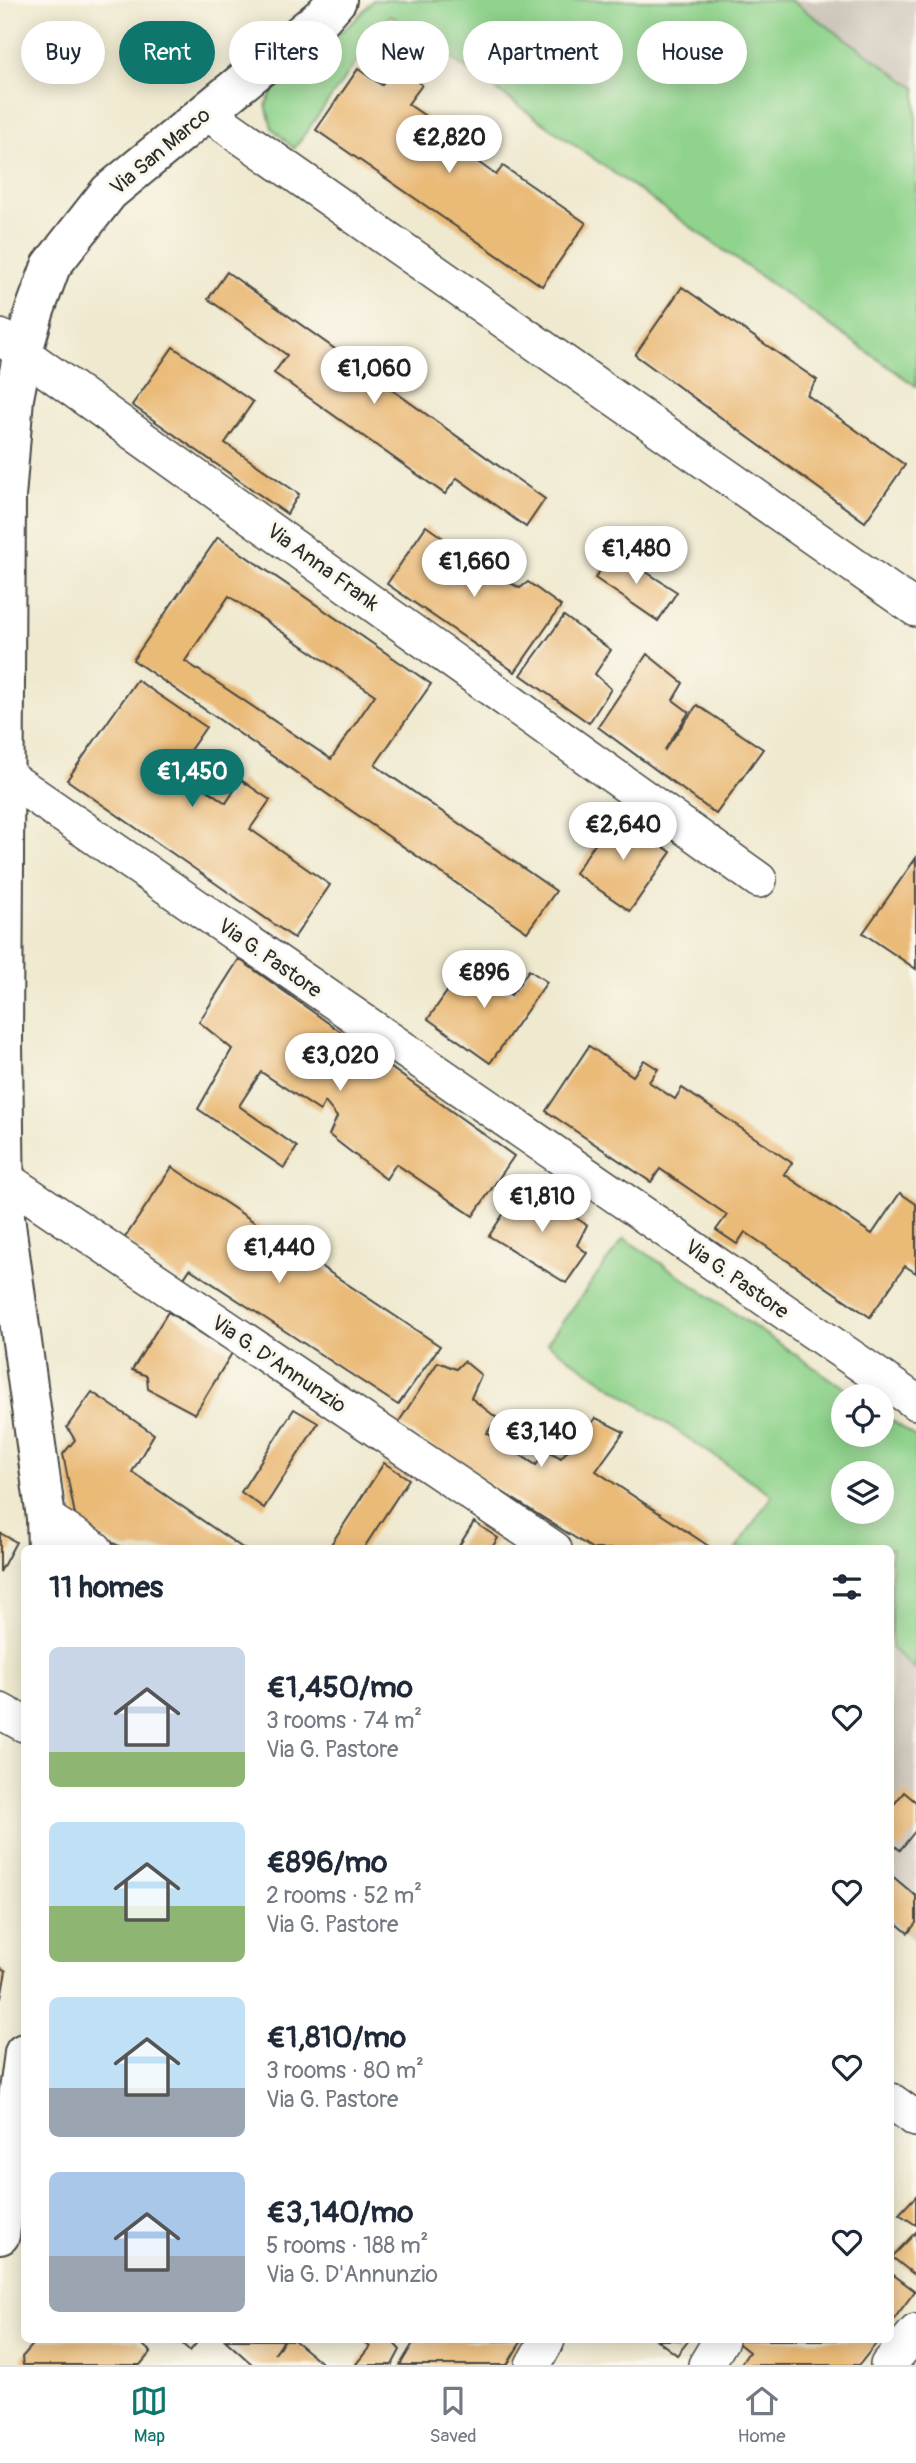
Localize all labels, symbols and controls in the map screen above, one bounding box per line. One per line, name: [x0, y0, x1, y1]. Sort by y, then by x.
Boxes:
chip: Buy: [21, 21, 105, 84]
chip: Rent: [119, 21, 215, 84]
chip: Filters: [229, 21, 342, 84]
chip: New: [356, 21, 449, 84]
chip: Apartment: [463, 21, 623, 84]
chip: House: [637, 21, 747, 84]
street label: Via San Marco: [105, 102, 216, 201]
pin: €2,820: [392, 116, 506, 175]
text: €2,820: [412, 123, 486, 152]
pin: €1,060: [317, 346, 431, 406]
text: €1,060: [337, 354, 411, 383]
street label: Via Anna Frank: [261, 518, 384, 617]
pin: €1,480: [579, 526, 693, 586]
text: €1,480: [601, 534, 671, 563]
pin: €1,660: [417, 540, 531, 599]
text: €1,660: [438, 547, 510, 576]
pin: €1,450: [135, 750, 249, 809]
text: €1,450: [156, 757, 228, 786]
pin: €2,640: [566, 802, 680, 862]
text: €2,640: [585, 810, 661, 839]
street label: Via G. Pastore: [212, 913, 327, 1004]
pin: €896: [443, 950, 525, 1010]
text: €896: [458, 958, 510, 987]
pin: €3,020: [283, 1034, 397, 1093]
text: €3,020: [301, 1041, 379, 1070]
pin: €1,810: [485, 1174, 599, 1234]
text: €1,810: [509, 1182, 575, 1211]
pin: €1,440: [222, 1226, 336, 1285]
text: €1,440: [243, 1233, 315, 1262]
street label: Via G. Pastore: [679, 1234, 794, 1325]
street label: Via G. D'Annunzio: [206, 1309, 351, 1419]
map controls: [831, 1384, 894, 1524]
button: locate: [831, 1384, 894, 1447]
pin: €3,140: [484, 1410, 598, 1469]
text: €3,140: [505, 1417, 577, 1446]
button: layers: [831, 1461, 894, 1524]
icon: filters: [828, 1568, 866, 1606]
text: 11 homes: [49, 1569, 163, 1606]
text: €1,450/mo: [266, 1669, 413, 1706]
icon: home: [105, 1675, 189, 1759]
icon: heart: [828, 1698, 866, 1736]
text: 3 rooms · 74 m²: [266, 1706, 422, 1735]
text: Via G. Pastore: [266, 1735, 398, 1764]
text: €896/mo: [266, 1844, 387, 1881]
icon: home: [105, 1850, 189, 1934]
icon: heart: [828, 1873, 866, 1911]
text: 2 rooms · 52 m²: [266, 1881, 422, 1910]
text: Via G. Pastore: [266, 1910, 398, 1939]
text: €1,810/mo: [266, 2019, 406, 2056]
icon: home: [105, 2025, 189, 2109]
icon: heart: [828, 2048, 866, 2086]
text: 3 rooms · 80 m²: [266, 2056, 424, 2085]
text: Via G. Pastore: [266, 2085, 398, 2114]
text: €3,140/mo: [266, 2194, 413, 2231]
icon: home: [105, 2200, 189, 2284]
icon: heart: [828, 2223, 866, 2261]
text: 5 rooms · 188 m²: [266, 2231, 428, 2260]
text: Via G. D'Annunzio: [266, 2260, 438, 2289]
tab: Map: [130, 2382, 168, 2448]
tab: Saved: [429, 2382, 477, 2448]
tab: Home: [738, 2382, 786, 2448]

